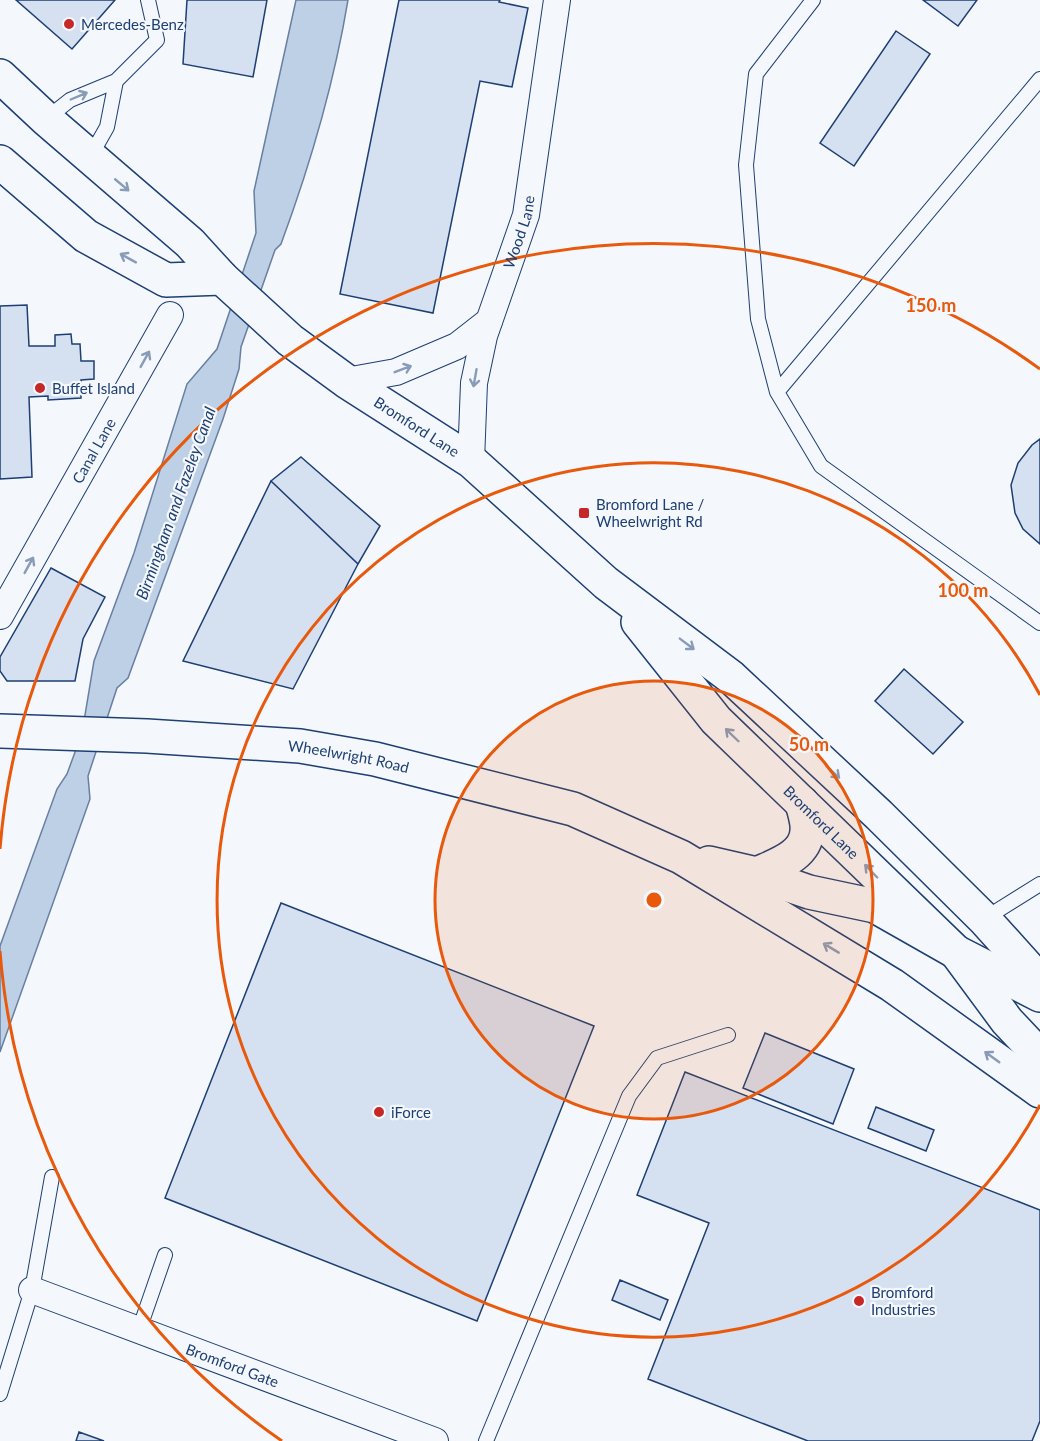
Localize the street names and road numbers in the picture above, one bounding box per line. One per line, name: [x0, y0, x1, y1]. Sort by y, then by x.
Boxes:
street label: Wood Lane: [499, 194, 538, 271]
street label: Bromford Lane: [371, 392, 463, 460]
street label: Canal Lane: [68, 415, 119, 486]
street label: Wheelwright Road: [288, 736, 411, 776]
street label: Bromford Lane: [780, 782, 863, 863]
street label: Bromford Gate: [183, 1339, 281, 1391]

